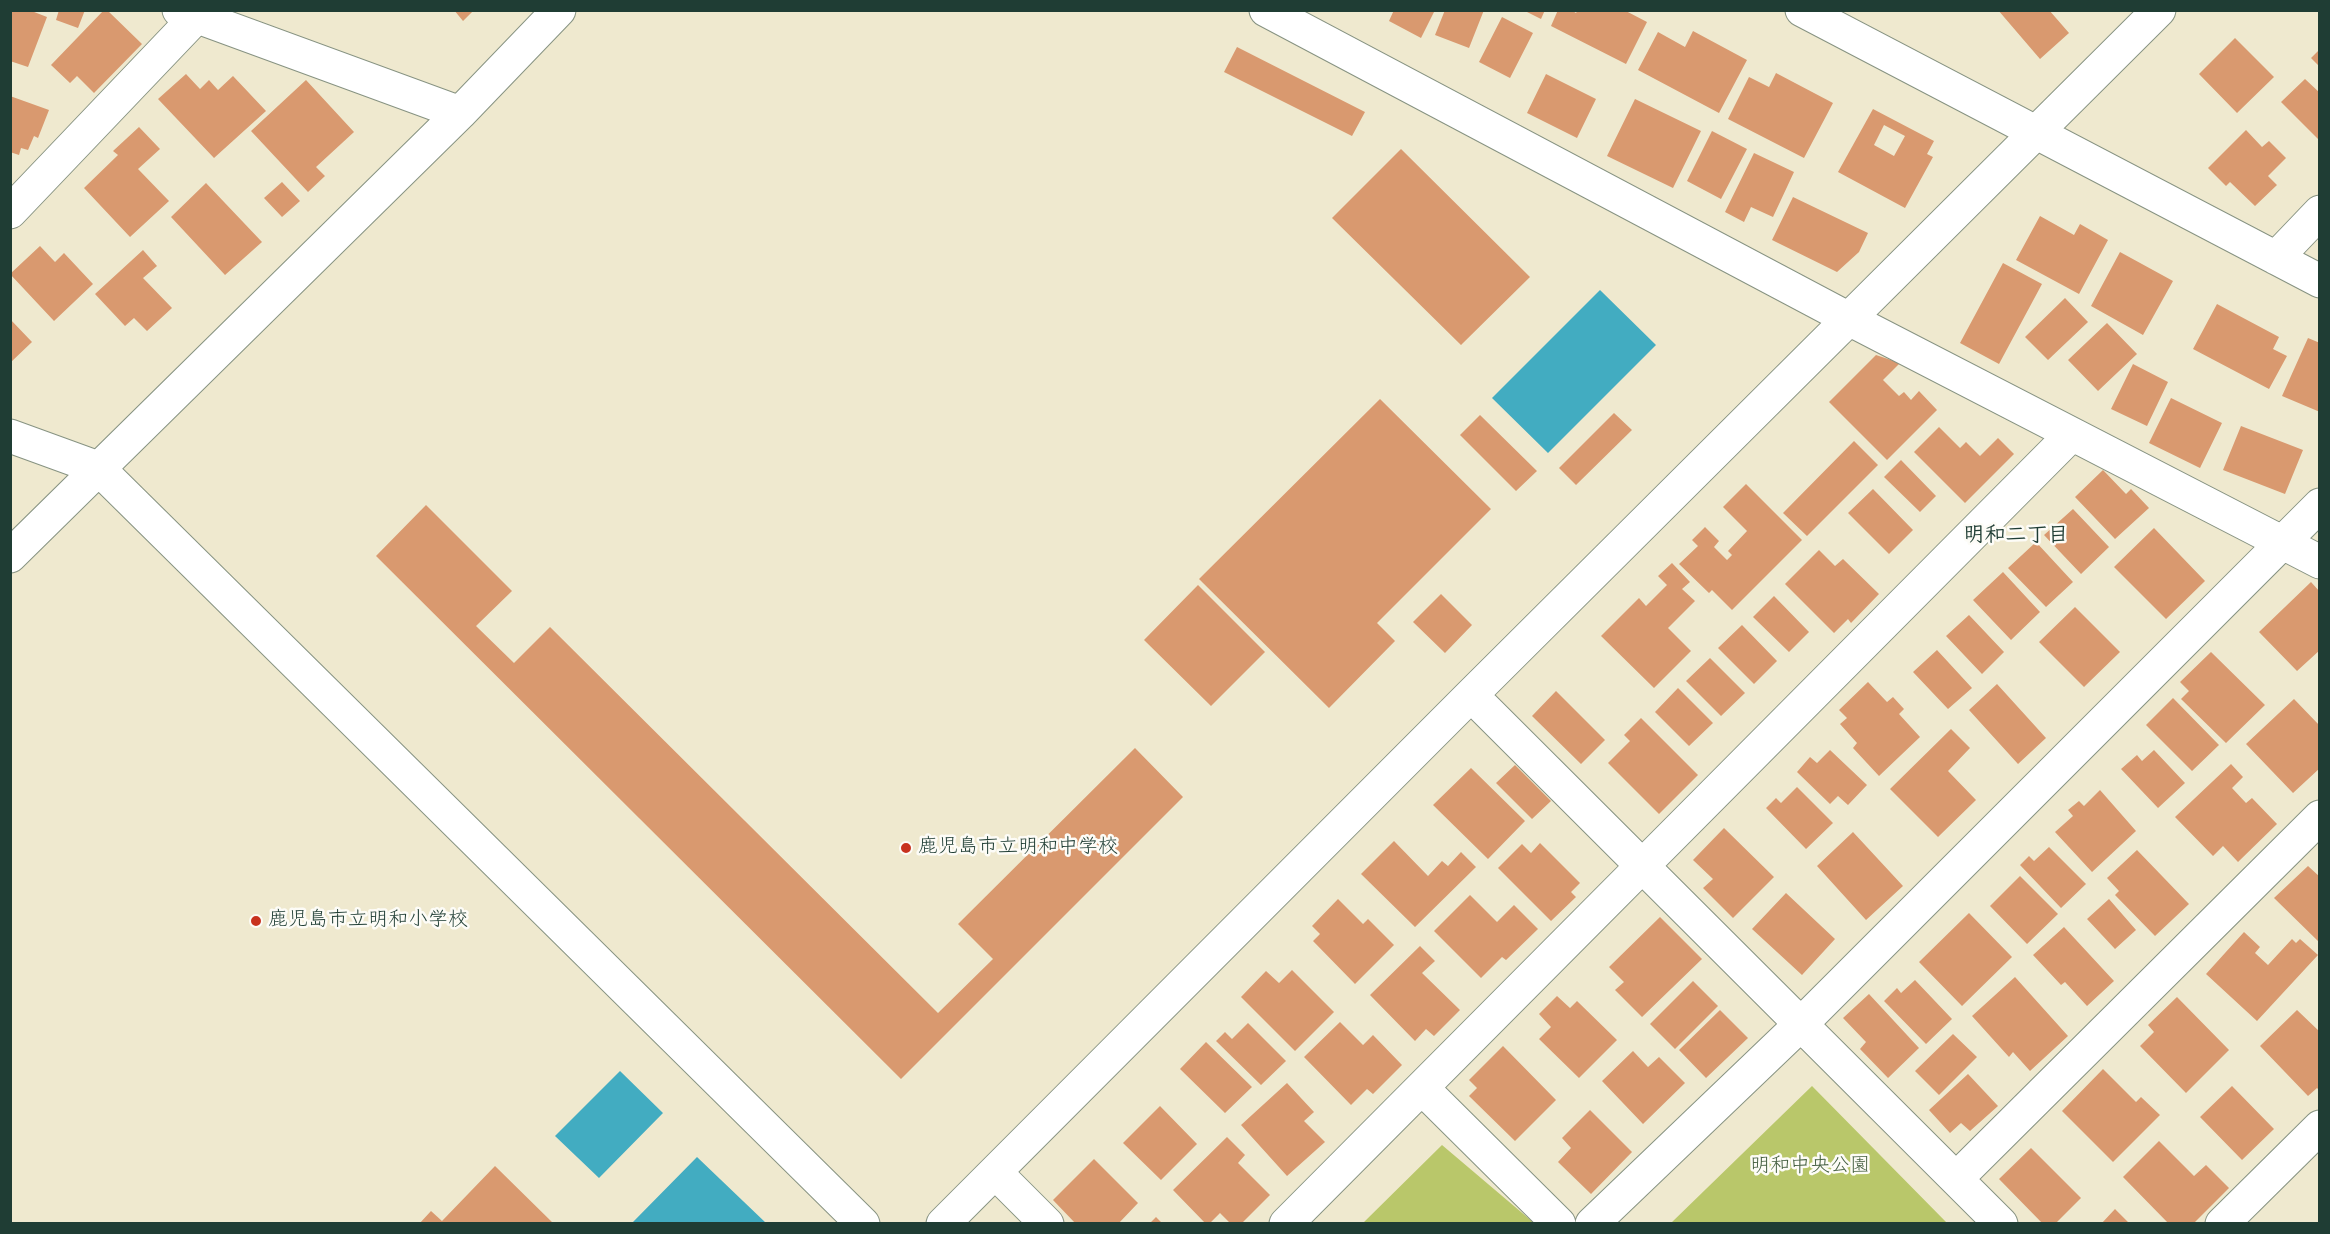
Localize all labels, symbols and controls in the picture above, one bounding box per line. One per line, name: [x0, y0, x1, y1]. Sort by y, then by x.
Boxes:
district label: 明和二丁目: [1964, 524, 2068, 550]
place label: 鹿児島市立明和中学校: [918, 836, 1118, 860]
marker: 鹿児島市立明和中学校: [899, 841, 913, 855]
place label: 鹿児島市立明和小学校: [268, 909, 468, 933]
marker: 鹿児島市立明和小学校: [249, 914, 263, 928]
park label: 明和中央公園: [1750, 1155, 1870, 1179]

